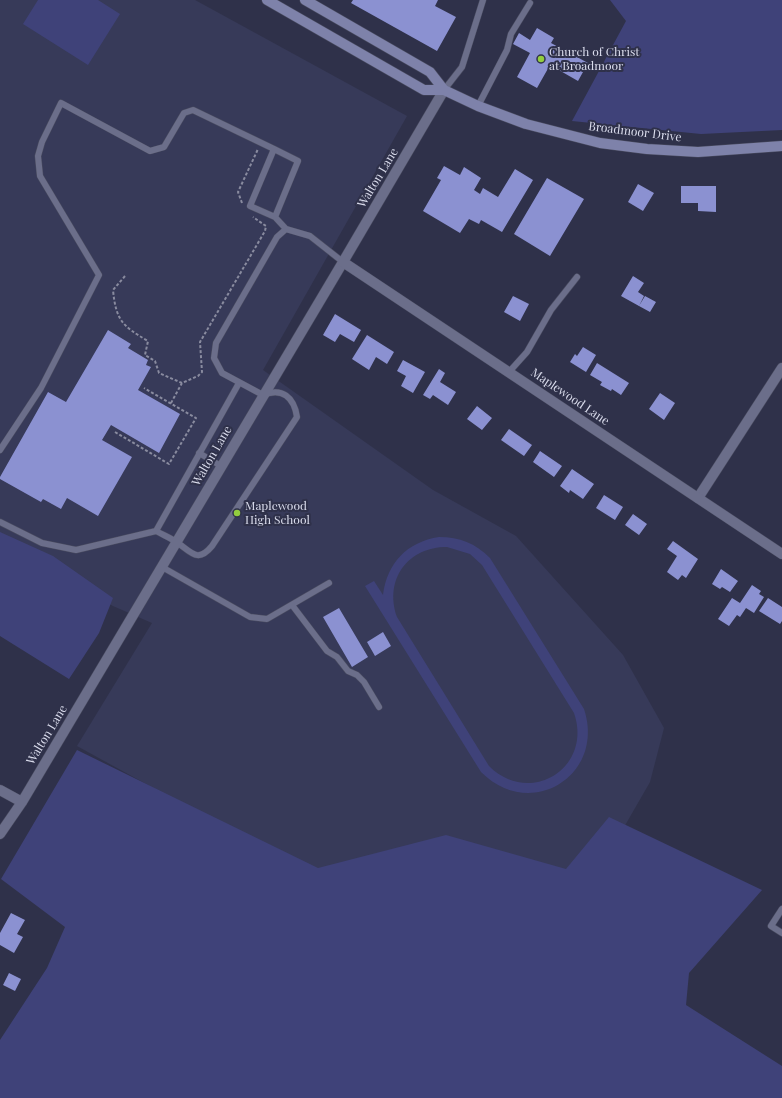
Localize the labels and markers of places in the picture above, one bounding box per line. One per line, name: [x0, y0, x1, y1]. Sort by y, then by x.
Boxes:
place label: Church of Christ at Broadmoor: [549, 45, 640, 73]
marker: Church of Christ at Broadmoor: [536, 54, 546, 64]
place label: Maplewood High School: [245, 499, 310, 527]
marker: Maplewood High School: [232, 508, 242, 518]

